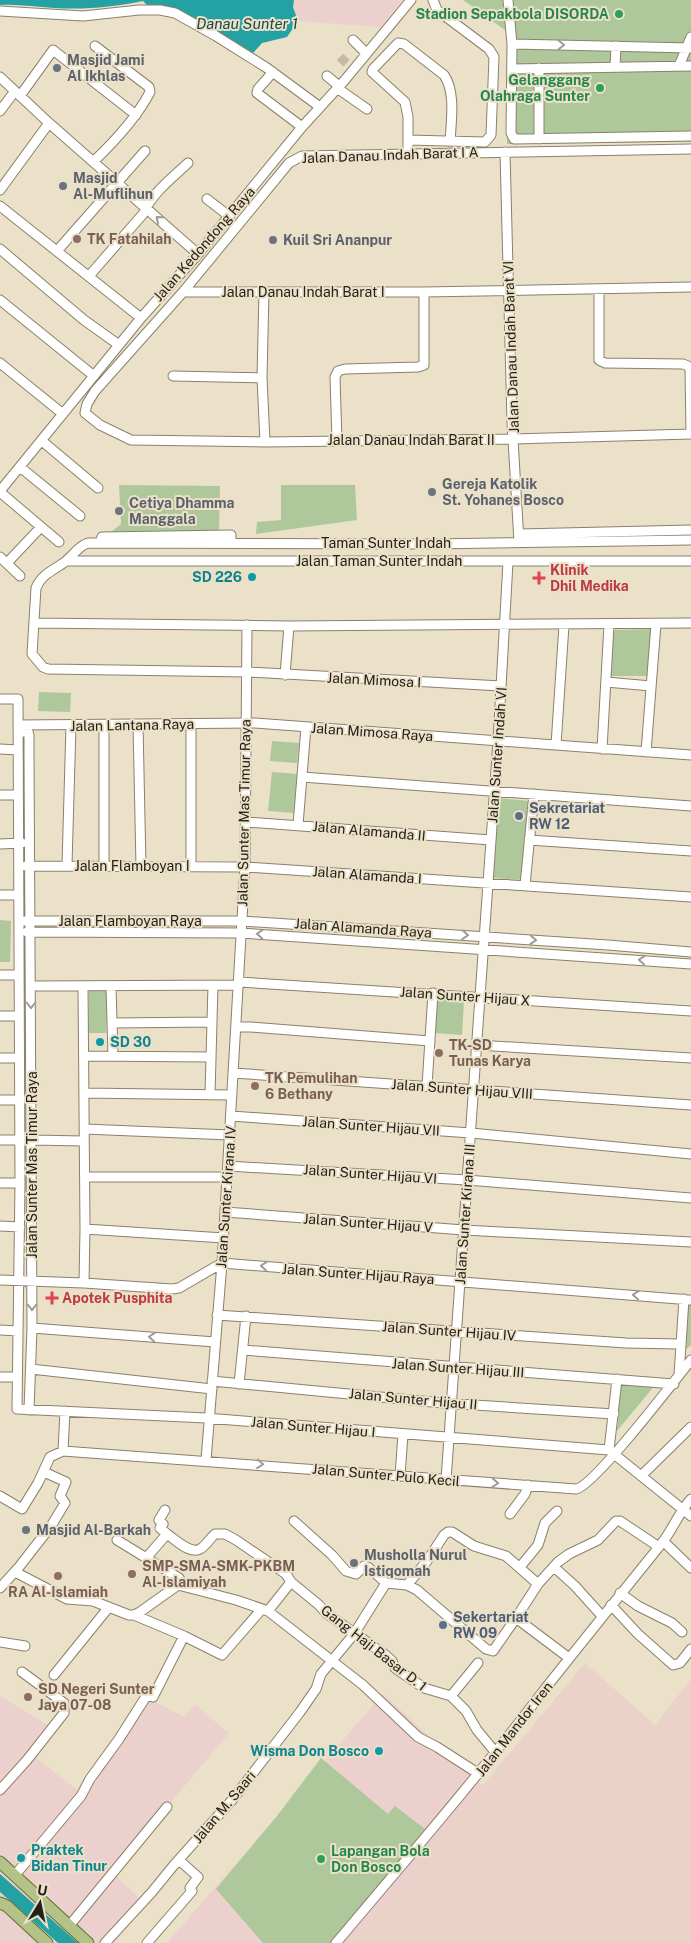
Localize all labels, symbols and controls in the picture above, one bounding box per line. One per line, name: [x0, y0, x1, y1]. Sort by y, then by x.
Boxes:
place label: Stadion Sepakbola DISORDA: [415, 6, 609, 22]
marker: Stadion Sepakbola DISORDA: [613, 8, 625, 20]
water label: Danau Sunter 1: [196, 15, 298, 32]
one-way arrow: [558, 40, 565, 50]
place label: Masjid Jami Al Ikhlas: [67, 52, 144, 84]
marker: Masjid Jami Al Ikhlas: [51, 62, 63, 74]
place label: Gelanggang Olahraga Sunter: [480, 72, 590, 104]
marker: Gelanggang Olahraga Sunter: [594, 82, 606, 94]
street label: Jalan Danau Indah Barat I A: [301, 144, 479, 166]
place label: Masjid Al-Muflihun: [73, 170, 153, 202]
marker: Masjid Al-Muflihun: [57, 180, 69, 192]
street label: Jalan Kedondong Raya: [150, 184, 258, 304]
one-way arrow: [155, 216, 164, 225]
place label: TK Fatahilah: [87, 231, 172, 247]
place label: Kuil Sri Ananpur: [283, 232, 392, 248]
marker: TK Fatahilah: [71, 233, 83, 245]
marker: Kuil Sri Ananpur: [267, 234, 279, 246]
street label: Jalan Danau Indah Barat VI: [500, 260, 522, 434]
street label: Jalan Danau Indah Barat I: [221, 284, 385, 300]
street label: Jalan Danau Indah Barat II: [327, 432, 495, 448]
place label: Gereja Katolik St. Yohanes Bosco: [442, 476, 564, 508]
marker: Gereja Katolik St. Yohanes Bosco: [426, 486, 438, 498]
place label: Cetiya Dhamma Manggala: [129, 495, 234, 527]
marker: Cetiya Dhamma Manggala: [113, 505, 125, 517]
street label: Taman Sunter Indah: [321, 535, 451, 551]
street label: Jalan Taman Sunter Indah: [296, 553, 462, 569]
place label: Klinik Dhil Medika: [550, 562, 629, 594]
place label: SD 226: [192, 569, 242, 585]
marker: SD 226: [246, 571, 258, 583]
marker: Klinik Dhil Medika: [532, 571, 546, 585]
street label: Jalan Mimosa I: [326, 670, 422, 690]
street label: Jalan Sunter Indah VI: [484, 686, 510, 824]
street label: Jalan Lantana Raya: [70, 716, 194, 734]
street label: Jalan Sunter Mas Timur Raya: [234, 719, 254, 907]
street label: Jalan Mimosa Raya: [310, 720, 434, 744]
place label: Sekretariat RW 12: [529, 800, 605, 832]
marker: Sekretariat RW 12: [513, 810, 525, 822]
street label: Jalan Alamanda II: [312, 818, 426, 844]
street label: Jalan Flamboyan I: [74, 858, 190, 874]
street label: Jalan Alamanda I: [312, 863, 422, 887]
street label: Jalan Flamboyan Raya: [58, 913, 202, 929]
street label: Jalan Alamanda Raya: [294, 915, 432, 941]
one-way arrow: [256, 929, 264, 940]
one-way arrow: [461, 930, 469, 941]
one-way arrow: [529, 934, 537, 945]
one-way arrow: [638, 955, 646, 966]
street label: Jalan Sunter Hijau X: [399, 983, 531, 1009]
one-way arrow: [26, 1001, 36, 1009]
place label: SD 30: [110, 1034, 151, 1050]
marker: SD 30: [94, 1036, 106, 1048]
place label: TK-SD Tunas Karya: [449, 1037, 531, 1069]
marker: TK-SD Tunas Karya: [433, 1047, 445, 1059]
place label: TK Pemulihan 6 Bethany: [265, 1070, 358, 1102]
street label: Jalan Sunter Mas Timur Raya: [24, 1071, 40, 1259]
street label: Jalan Sunter Hijau VIII: [391, 1076, 533, 1102]
marker: TK Pemulihan 6 Bethany: [249, 1080, 261, 1092]
street label: Jalan Sunter Hijau VII: [302, 1113, 440, 1139]
street label: Jalan Sunter Kirana IV: [213, 1125, 239, 1269]
street label: Jalan Sunter Kirana III: [452, 1143, 478, 1285]
street label: Jalan Sunter Hijau VI: [303, 1161, 437, 1187]
street label: Jalan Sunter Hijau V: [302, 1210, 434, 1236]
one-way arrow: [260, 1261, 268, 1272]
street label: Jalan Sunter Hijau Raya: [281, 1261, 435, 1287]
place label: Apotek Pusphita: [62, 1290, 173, 1306]
one-way arrow: [631, 1290, 639, 1301]
marker: Apotek Pusphita: [46, 1292, 58, 1304]
one-way arrow: [27, 1304, 37, 1311]
street label: Jalan Sunter Hijau IV: [381, 1318, 517, 1344]
one-way arrow: [148, 1332, 156, 1343]
street label: Jalan Sunter Hijau III: [391, 1355, 525, 1381]
street label: Jalan Sunter Hijau II: [348, 1385, 478, 1413]
street label: Jalan Sunter Hijau I: [250, 1414, 376, 1440]
one-way arrow: [256, 1459, 264, 1470]
street label: Jalan Sunter Pulo Kecil: [311, 1461, 461, 1489]
one-way arrow: [491, 1477, 499, 1488]
place label: Masjid Al-Barkah: [36, 1522, 151, 1538]
marker: Masjid Al-Barkah: [20, 1524, 32, 1536]
place label: Musholla Nurul Istiqomah: [364, 1547, 467, 1579]
marker: Musholla Nurul Istiqomah: [348, 1557, 360, 1569]
place label: SMP-SMA-SMK-PKBM Al-Islamiyah: [142, 1558, 295, 1590]
marker: SMP-SMA-SMK-PKBM Al-Islamiyah: [126, 1568, 138, 1580]
marker: RA Al-Islamiah: [52, 1570, 64, 1582]
place label: RA Al-Islamiah: [8, 1584, 108, 1600]
street label: Gang Haji Basar D. 1: [318, 1602, 430, 1694]
place label: Sekertariat RW 09: [453, 1609, 529, 1641]
marker: Sekertariat RW 09: [437, 1619, 449, 1631]
street label: Jalan Mandor Iren: [472, 1679, 556, 1779]
place label: SD Negeri Sunter Jaya 07-08: [38, 1681, 155, 1713]
marker: SD Negeri Sunter Jaya 07-08: [22, 1691, 34, 1703]
place label: Wisma Don Bosco: [250, 1743, 369, 1759]
marker: Wisma Don Bosco: [373, 1745, 385, 1757]
street label: Jalan M. Saari: [189, 1768, 259, 1846]
place label: Praktek Bidan Tinur: [31, 1842, 107, 1874]
place label: Lapangan Bola Don Bosco: [331, 1843, 430, 1875]
marker: Praktek Bidan Tinur: [15, 1852, 27, 1864]
marker: Lapangan Bola Don Bosco: [315, 1853, 327, 1865]
north arrow: [15, 1878, 65, 1928]
text: U: [36, 1881, 49, 1899]

